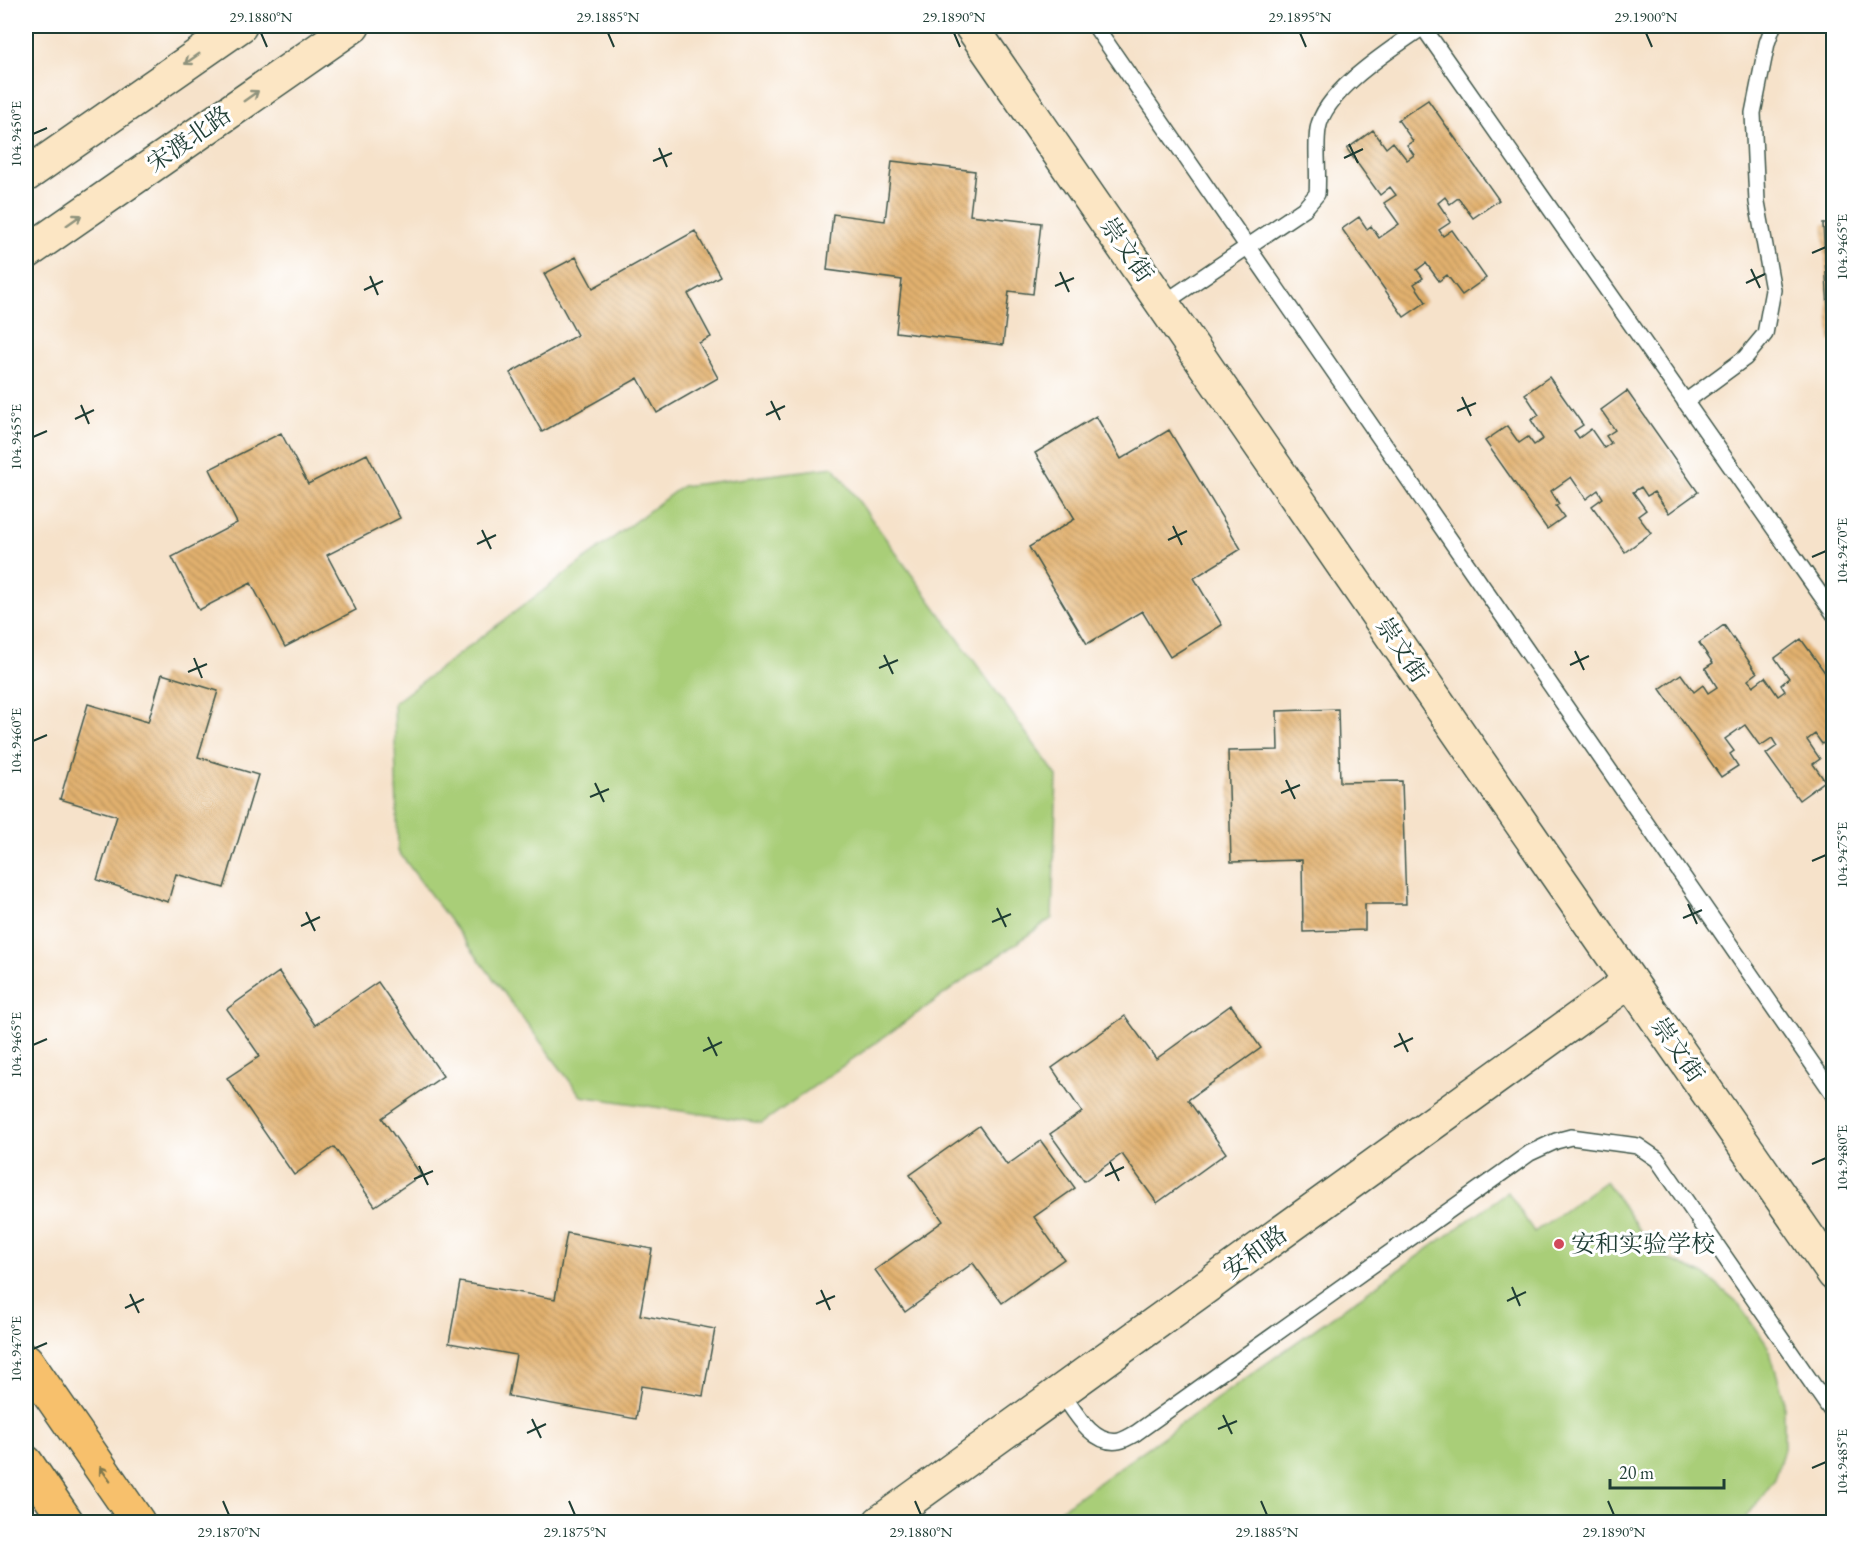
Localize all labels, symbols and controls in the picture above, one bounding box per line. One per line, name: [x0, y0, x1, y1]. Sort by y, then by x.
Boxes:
text: 29.1880°N: [230, 7, 293, 26]
text: 29.1885°N: [577, 7, 640, 26]
text: 29.1890°N: [923, 7, 986, 26]
text: 29.1895°N: [1269, 7, 1332, 26]
text: 29.1900°N: [1615, 7, 1678, 26]
one-way arrow: [184, 53, 201, 65]
one-way arrow: [242, 90, 258, 102]
street label: 宋渡北路: [141, 98, 237, 179]
text: 104.9450°E: [6, 100, 25, 167]
street label: 崇文街: [1094, 211, 1161, 288]
text: 104.9465°E: [1832, 213, 1851, 280]
one-way arrow: [65, 214, 81, 226]
text: 104.9455°E: [6, 403, 25, 470]
text: 104.9470°E: [1832, 517, 1851, 584]
street label: 崇文街: [1369, 611, 1435, 688]
text: 104.9460°E: [6, 707, 25, 774]
text: 104.9475°E: [1832, 821, 1851, 888]
text: 104.9465°E: [6, 1011, 25, 1078]
street label: 崇文街: [1645, 1011, 1712, 1088]
text: 104.9480°E: [1832, 1124, 1851, 1191]
street label: 安和路: [1216, 1218, 1293, 1285]
place label: 安和实验学校: [1571, 1228, 1715, 1259]
marker: 安和实验学校: [1552, 1237, 1566, 1251]
text: 104.9470°E: [6, 1315, 25, 1382]
text: 104.9485°E: [1832, 1428, 1851, 1495]
scale bar: [1610, 1452, 1724, 1490]
text: 20 m: [1619, 1461, 1654, 1484]
one-way arrow: [99, 1467, 111, 1483]
text: 29.1870°N: [198, 1522, 261, 1541]
text: 29.1875°N: [544, 1522, 607, 1541]
text: 29.1880°N: [890, 1522, 953, 1541]
text: 29.1885°N: [1236, 1522, 1299, 1541]
text: 29.1890°N: [1583, 1522, 1646, 1541]

